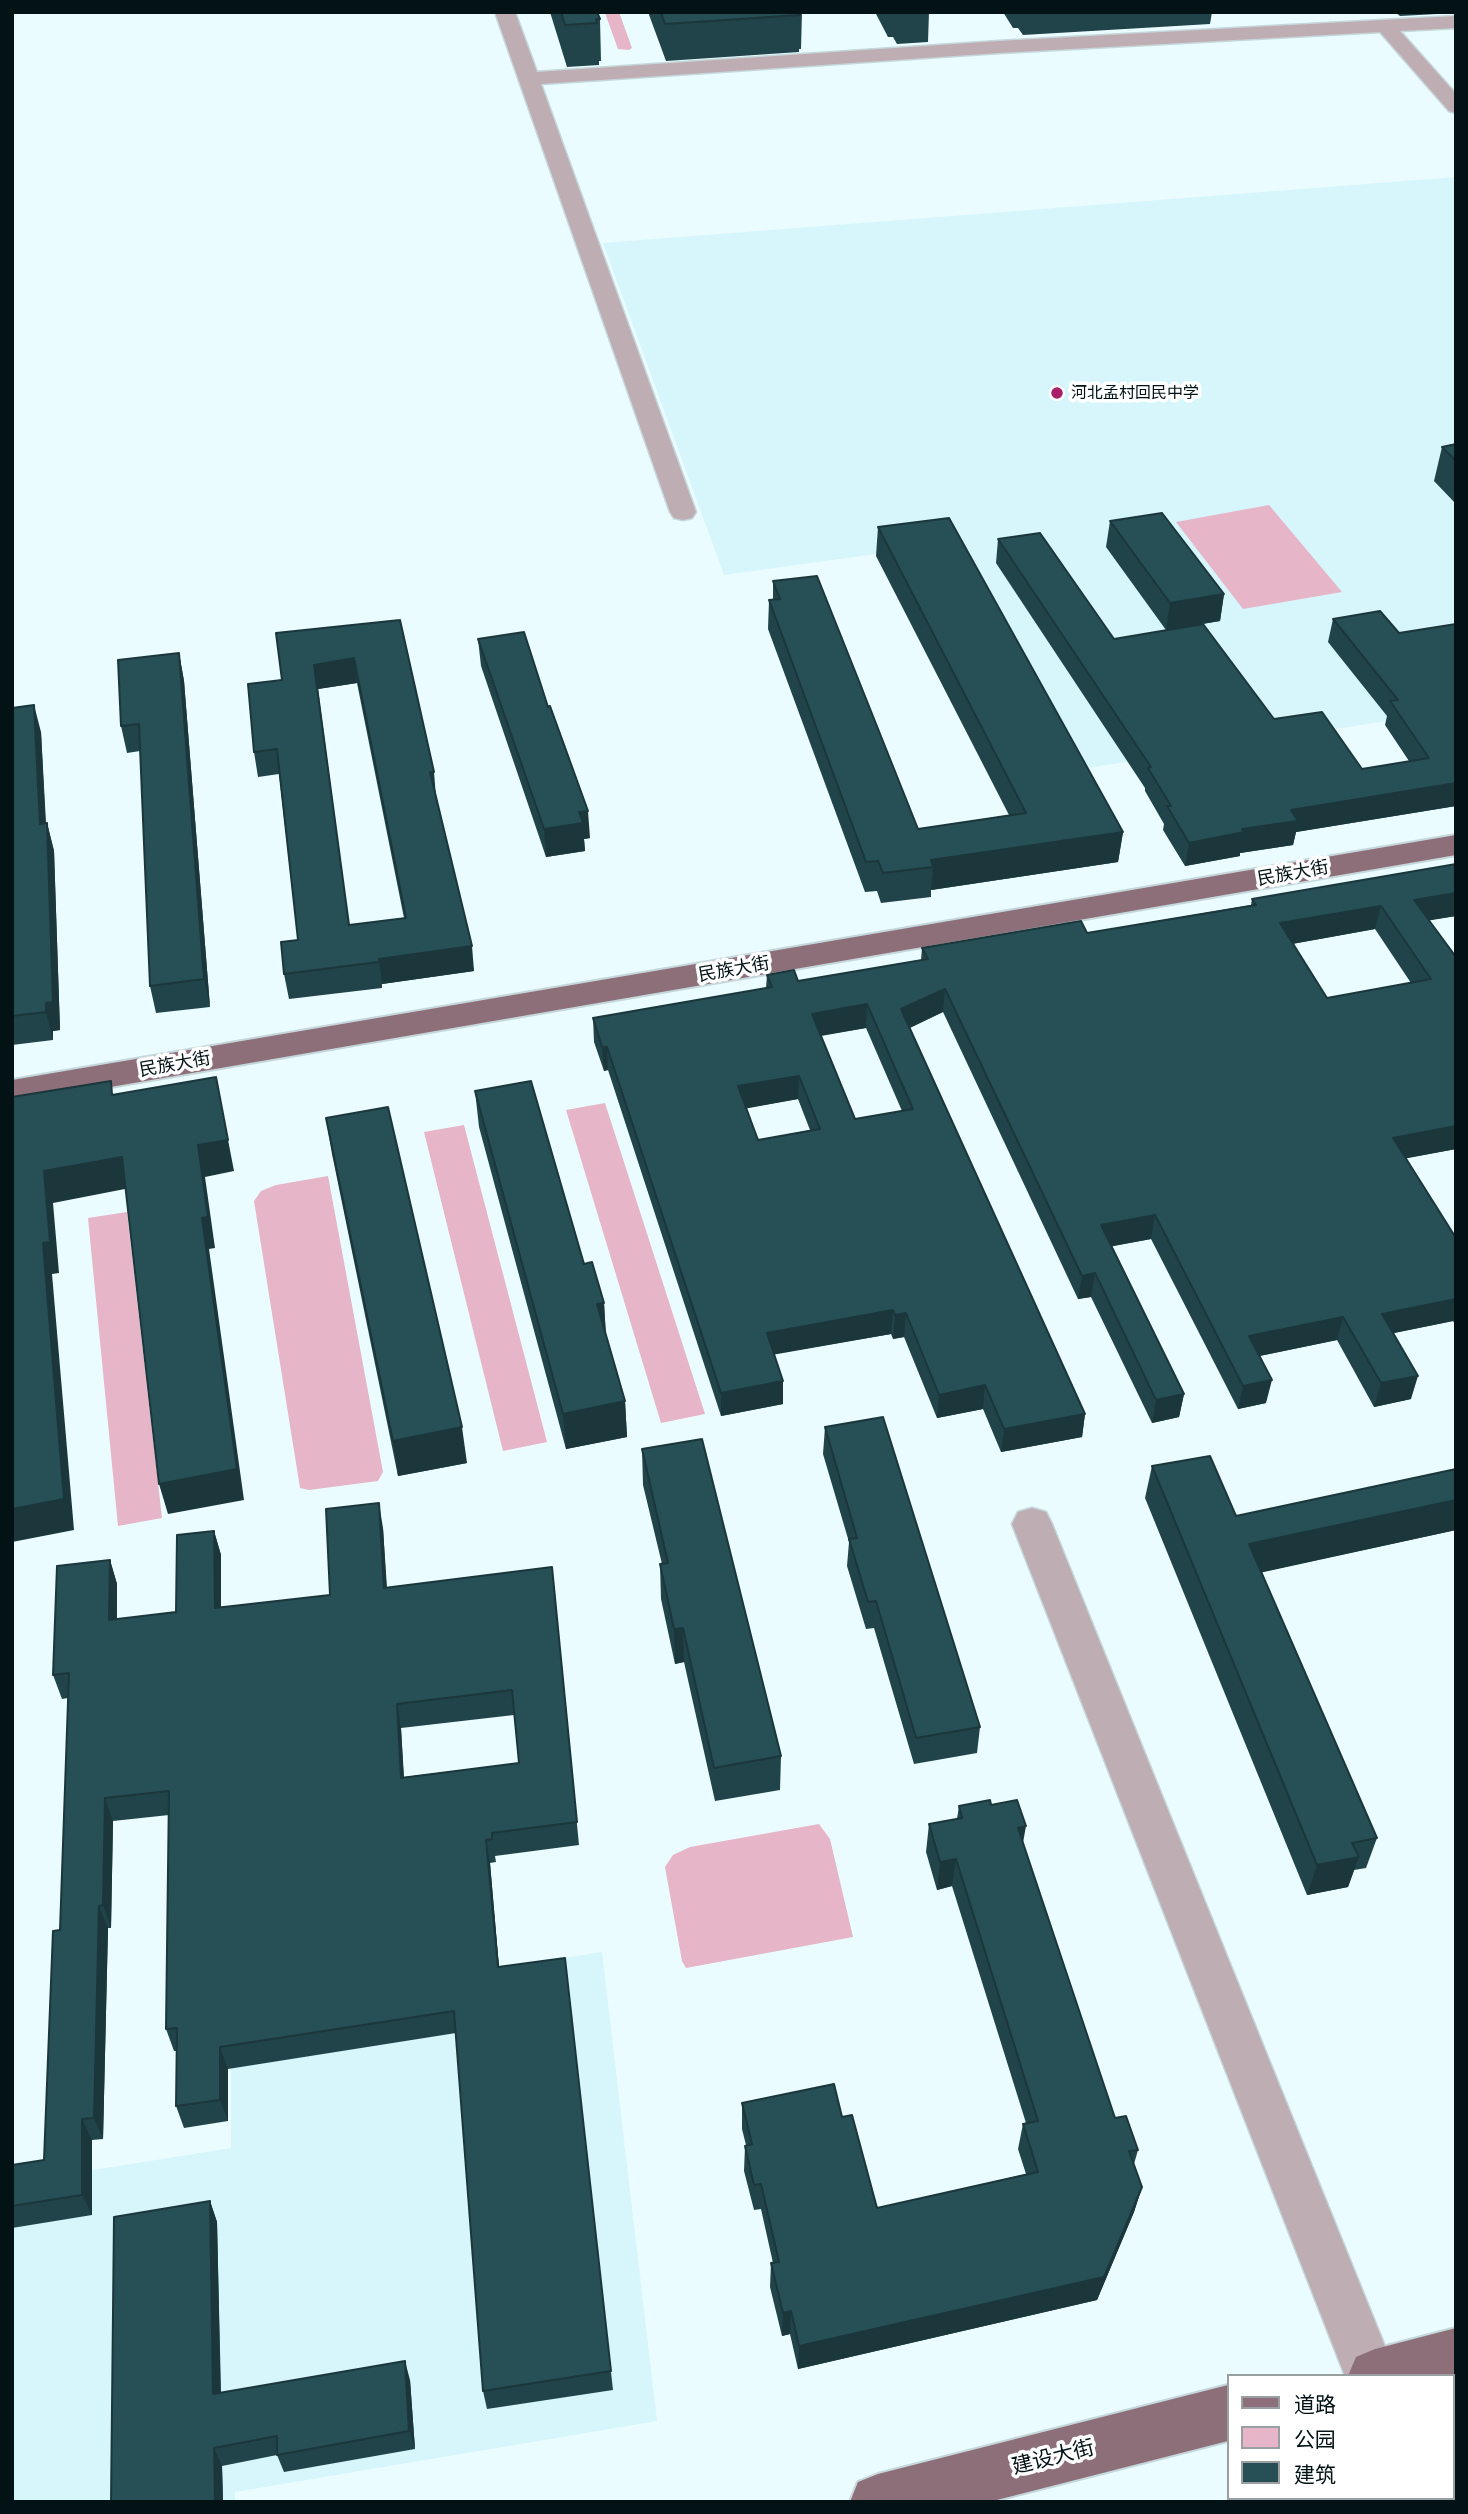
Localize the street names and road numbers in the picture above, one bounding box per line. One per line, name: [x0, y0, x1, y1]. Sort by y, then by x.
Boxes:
street label: 民族大街: [1256, 856, 1330, 890]
street label: 民族大街: [697, 952, 771, 986]
street label: 民族大街: [138, 1047, 212, 1081]
street label: 建设大街: [1009, 2435, 1097, 2479]

